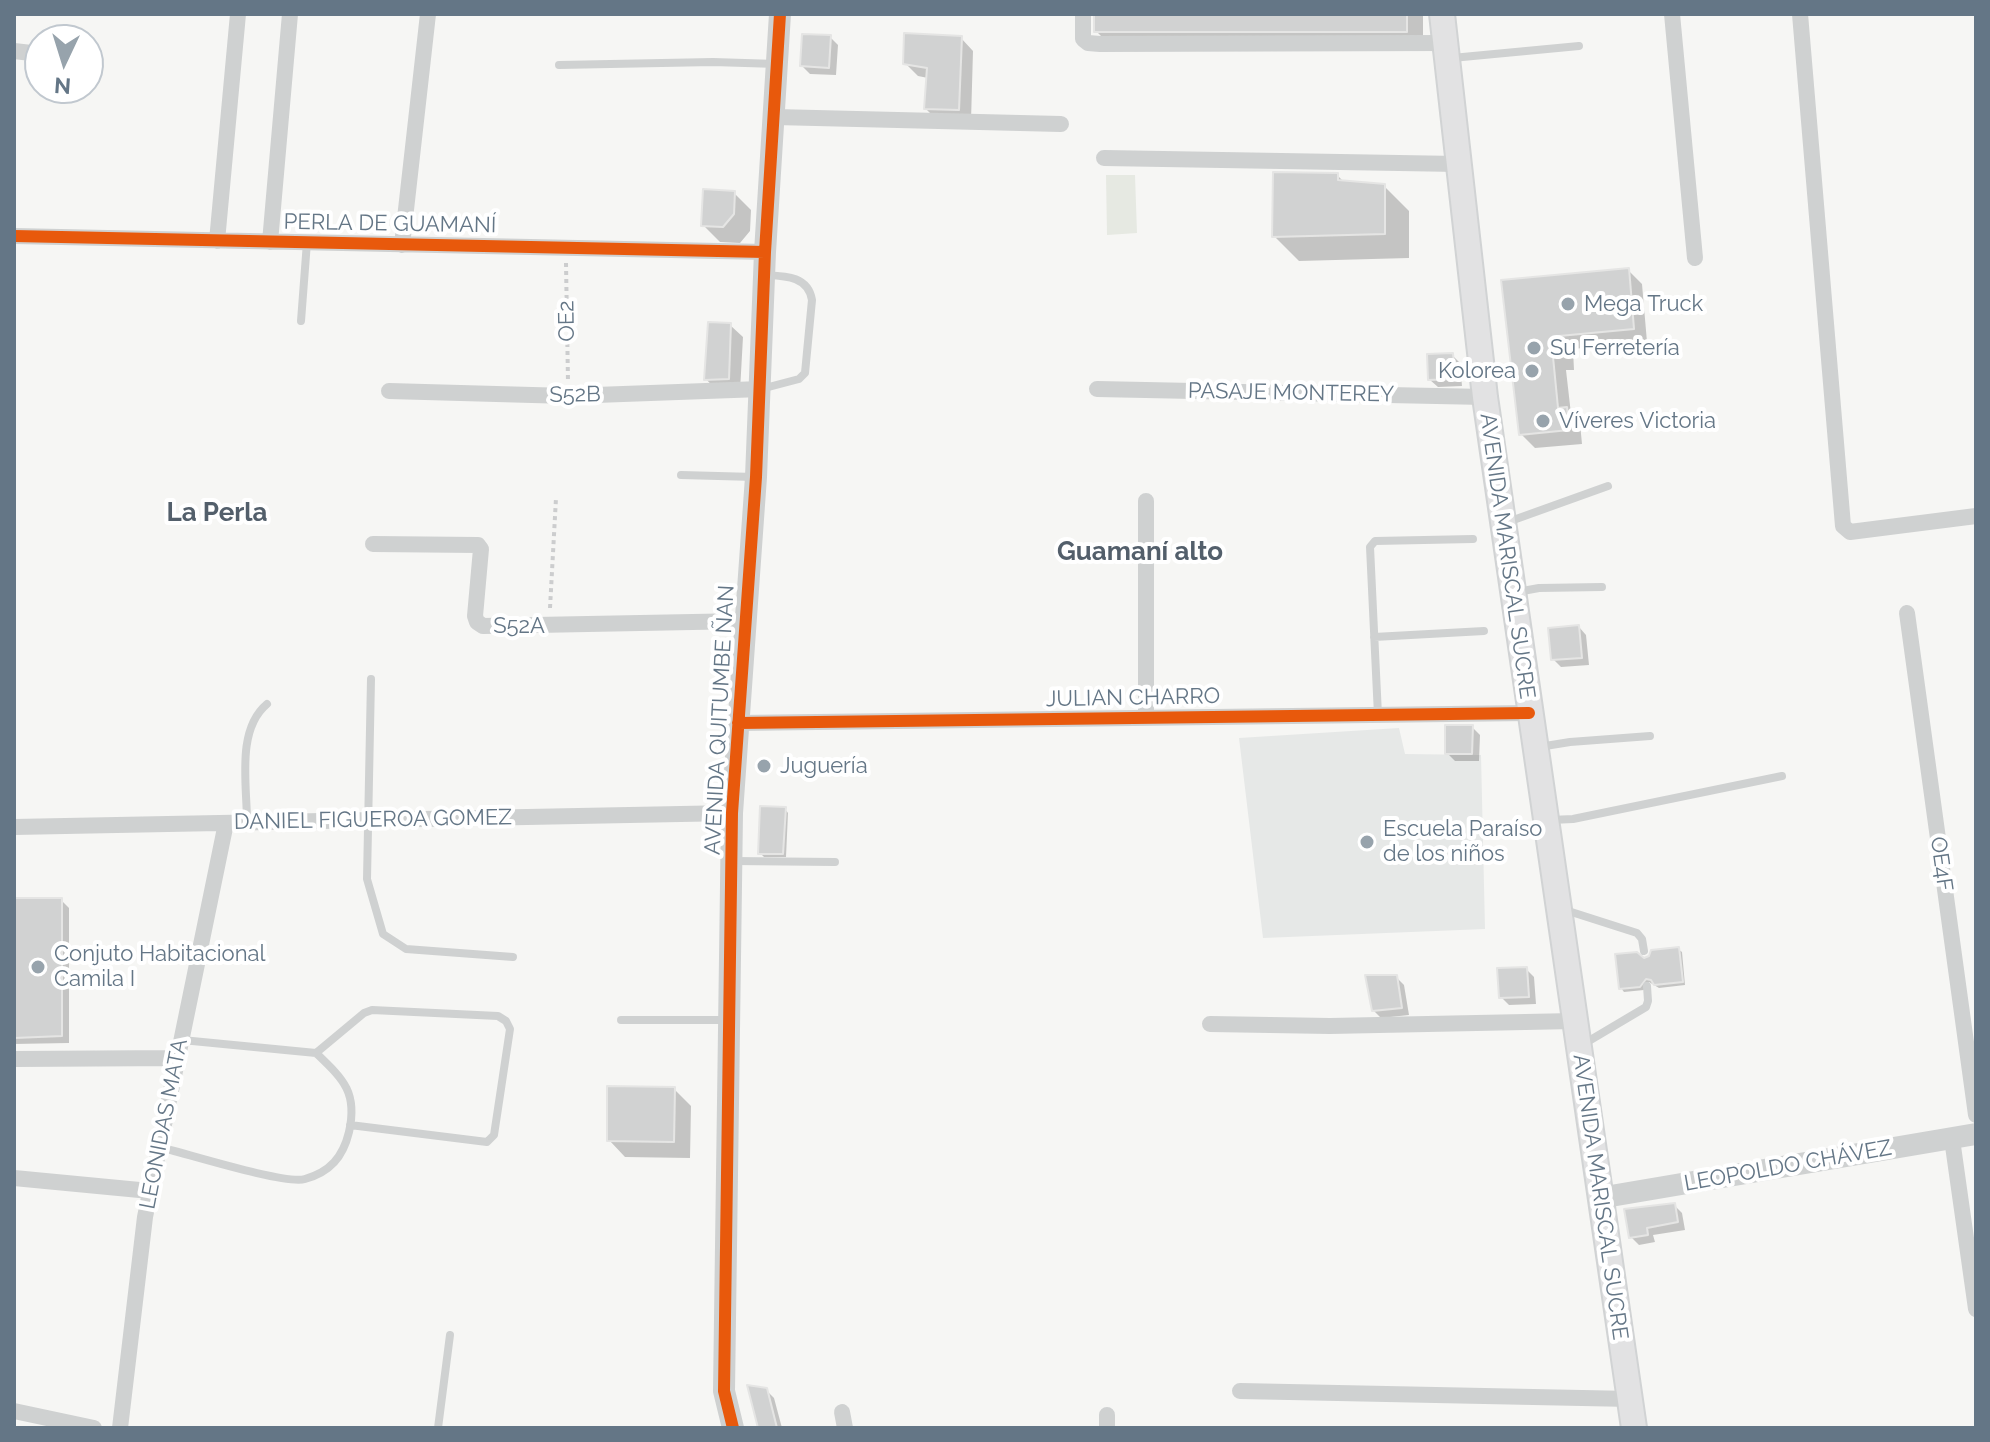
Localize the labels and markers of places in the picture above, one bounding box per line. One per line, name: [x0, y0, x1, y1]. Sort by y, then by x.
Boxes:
place label: Mega Truck: [1584, 291, 1703, 317]
marker: Mega Truck: [1559, 295, 1577, 313]
place label: Su Ferretería: [1550, 335, 1680, 361]
marker: Su Ferretería: [1525, 339, 1543, 357]
place label: Kolorea: [1438, 358, 1516, 384]
marker: Kolorea: [1523, 362, 1541, 380]
place label: Víveres Victoria: [1559, 408, 1716, 434]
marker: Víveres Victoria: [1534, 412, 1552, 430]
place label: Juguería: [780, 753, 868, 779]
marker: Juguería: [755, 757, 773, 775]
place label: Escuela Paraíso de los niños: [1383, 816, 1542, 868]
marker: Escuela Paraíso de los niños: [1358, 833, 1376, 851]
place label: Conjuto Habitacional Camila I: [54, 941, 266, 992]
marker: Conjuto Habitacional Camila I: [29, 958, 47, 976]

